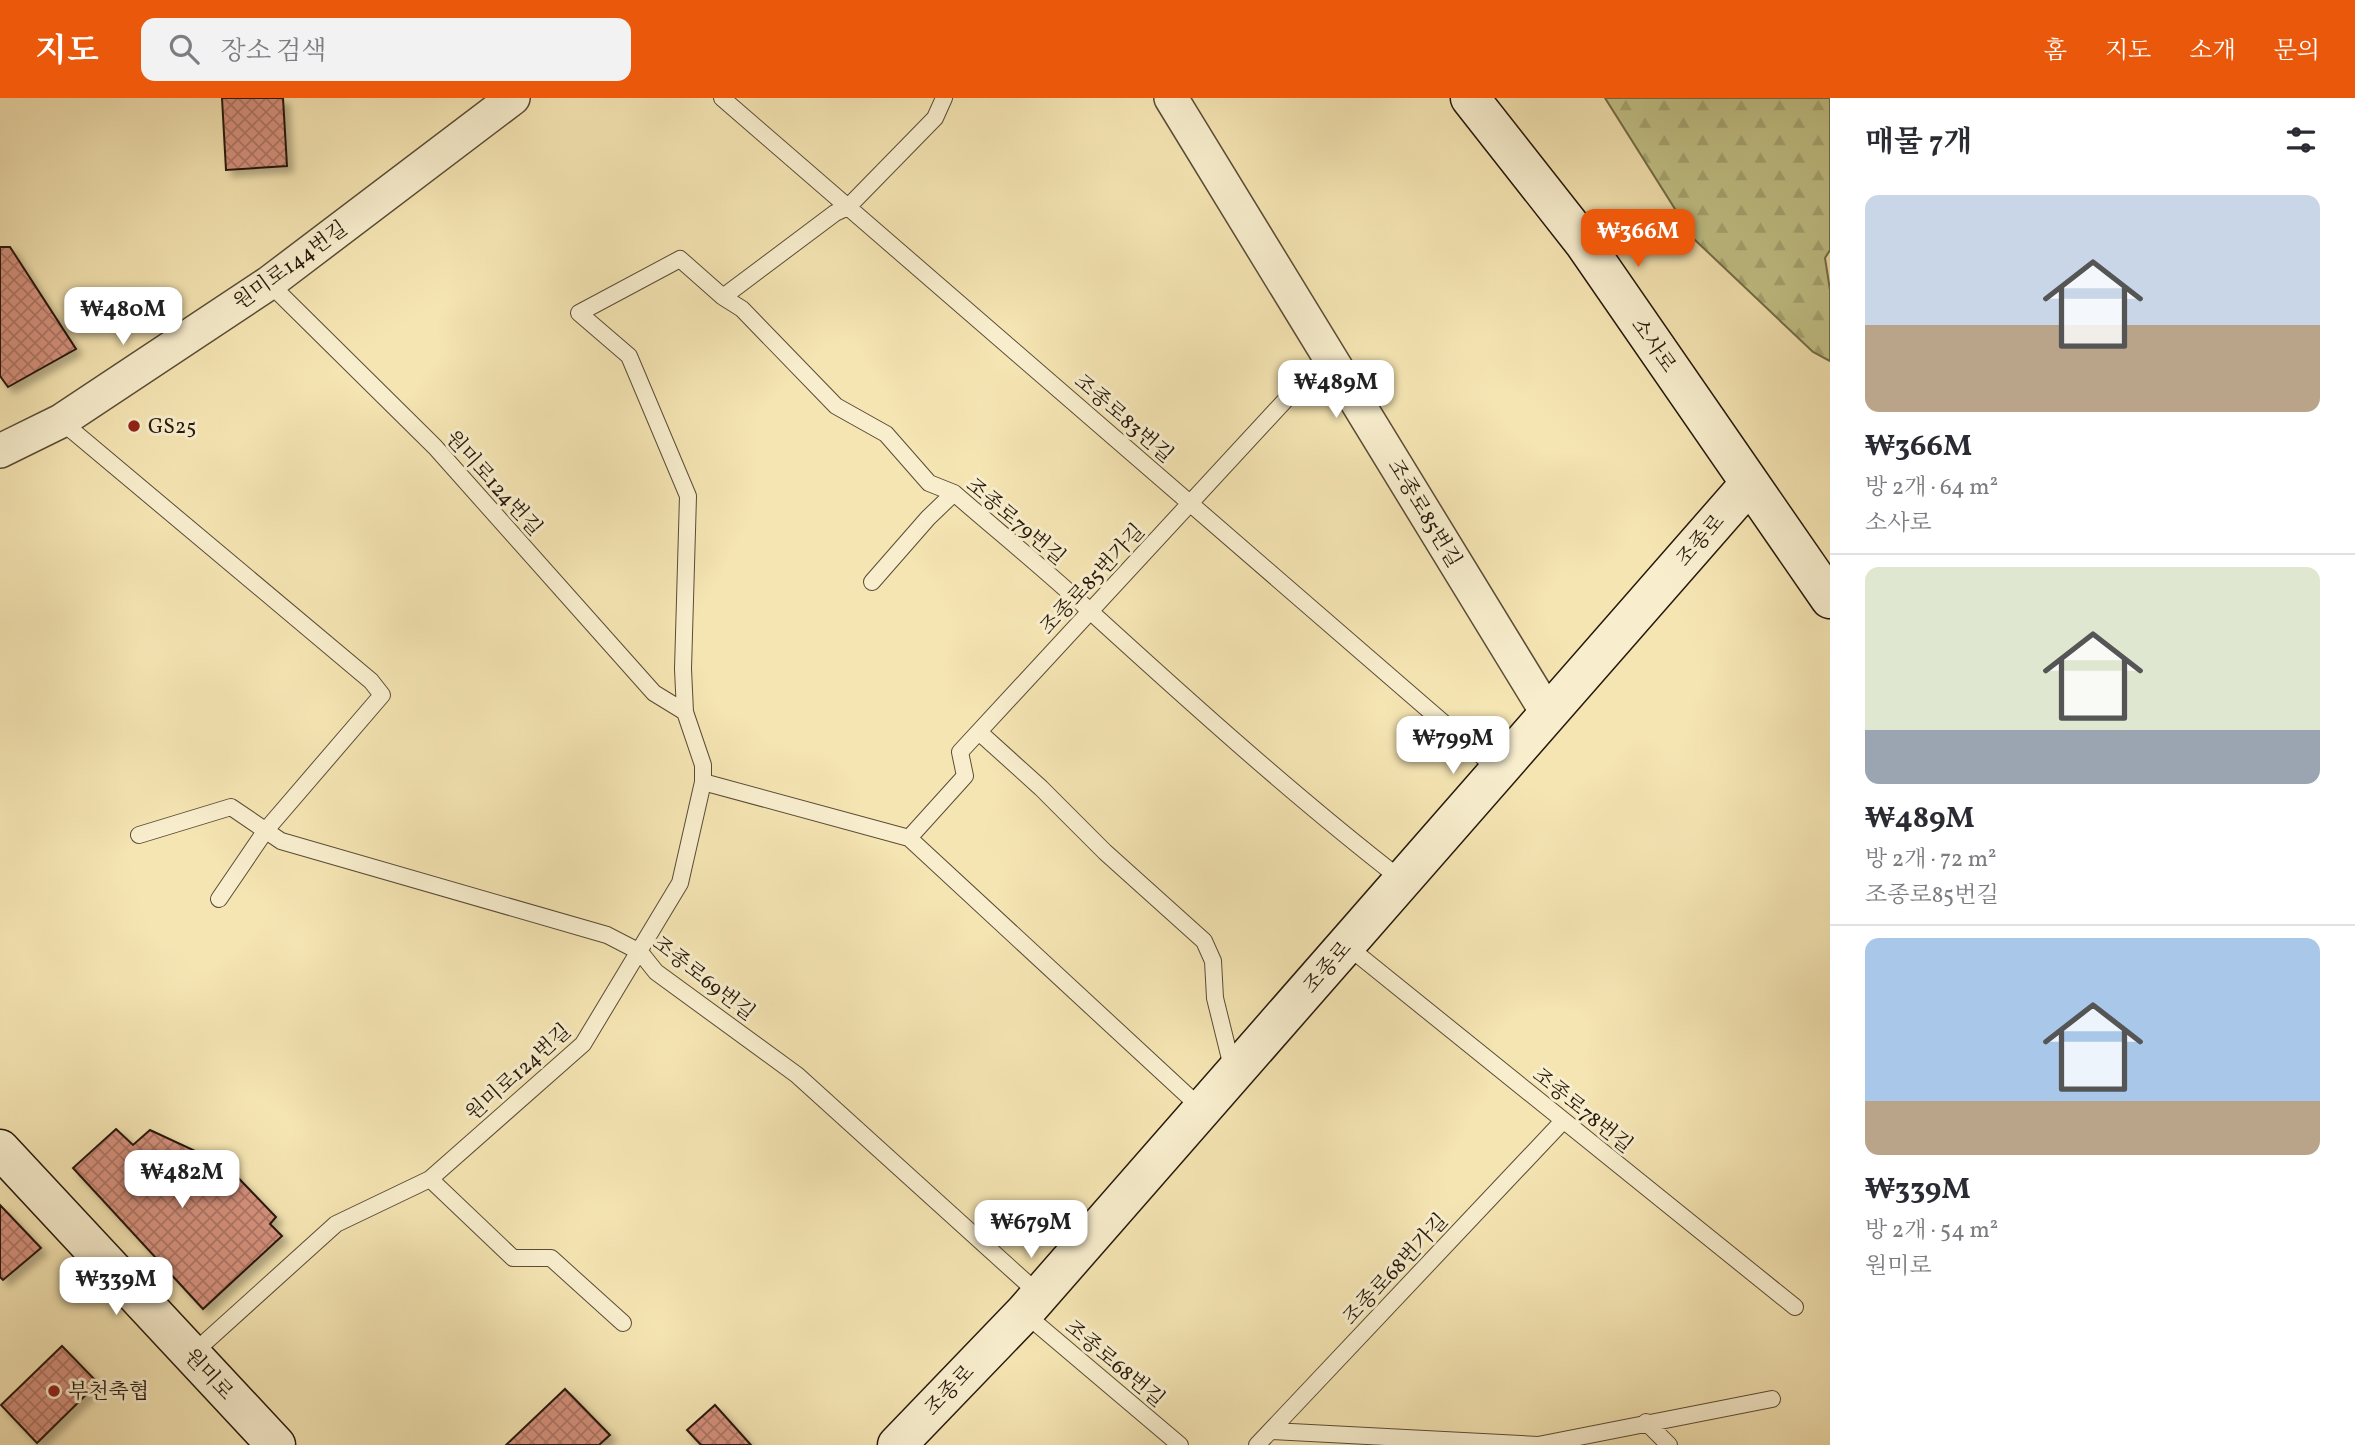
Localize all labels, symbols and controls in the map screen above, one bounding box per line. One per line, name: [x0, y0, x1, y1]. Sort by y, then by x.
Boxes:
search box: [141, 18, 631, 81]
text: 지도: [35, 30, 99, 76]
icon: search: [165, 30, 203, 68]
text: 장소 검색: [221, 34, 326, 70]
text: 홈: [2044, 35, 2067, 69]
text: 지도: [2105, 35, 2151, 69]
text: 소개: [2189, 35, 2236, 69]
text: 문의: [2274, 35, 2320, 69]
icon: filters: [2282, 121, 2320, 159]
text: 매물 7개: [1865, 122, 1972, 164]
pin: ₩366M: [1589, 209, 1687, 269]
street label: 원미로144번길: [228, 215, 354, 318]
text: ₩366M: [1597, 216, 1679, 248]
icon: home: [2030, 241, 2156, 367]
pin: ₩480M: [74, 288, 172, 347]
text: ₩480M: [80, 294, 166, 326]
street label: 소사로: [1623, 313, 1682, 379]
pin: ₩489M: [1287, 360, 1385, 420]
text: ₩489M: [1294, 367, 1378, 399]
street label: 조종로83번길: [1067, 368, 1179, 470]
place label: GS25: [148, 413, 196, 442]
marker: GS25: [126, 418, 142, 434]
street label: 원미로124번길: [438, 425, 548, 543]
text: ₩366M: [1865, 426, 1972, 468]
street label: 조종로85번길: [1380, 454, 1468, 574]
street label: 조종로79번길: [959, 472, 1071, 573]
text: 방 2개 · 64 m²: [1865, 472, 1998, 504]
text: 소사로: [1865, 508, 1932, 540]
street label: 조종로: [1670, 509, 1732, 573]
street label: 조종로85번가길: [1034, 518, 1152, 642]
icon: home: [2030, 613, 2156, 739]
pin: ₩799M: [1404, 716, 1502, 776]
text: ₩799M: [1412, 723, 1494, 755]
text: ₩489M: [1865, 798, 1975, 840]
text: 방 2개 · 72 m²: [1865, 844, 1997, 876]
text: 조종로85번길: [1865, 880, 1999, 912]
street label: 조종로69번길: [646, 930, 760, 1028]
street label: 조종로: [1297, 936, 1359, 1000]
icon: home: [2030, 984, 2156, 1110]
street label: 원미로124번길: [460, 1018, 578, 1128]
street label: 조종로78번길: [1526, 1062, 1638, 1161]
pin: ₩482M: [133, 1150, 231, 1210]
text: ₩482M: [140, 1157, 224, 1189]
text: ₩339M: [1865, 1169, 1970, 1211]
pin: ₩679M: [982, 1200, 1080, 1260]
text: ₩679M: [991, 1207, 1071, 1239]
street label: 조종로68번가길: [1337, 1208, 1455, 1332]
text: 방 2개 · 54 m²: [1865, 1215, 1998, 1247]
text: 원미로: [1865, 1251, 1932, 1283]
pin: ₩339M: [67, 1258, 165, 1317]
text: ₩339M: [76, 1264, 156, 1296]
street label: 조종로68번길: [1058, 1314, 1170, 1415]
street label: 원미로: [177, 1343, 239, 1407]
street label: 조종로: [919, 1359, 982, 1423]
place label: 부천축협: [68, 1378, 149, 1407]
marker: 부천축협: [46, 1383, 62, 1399]

